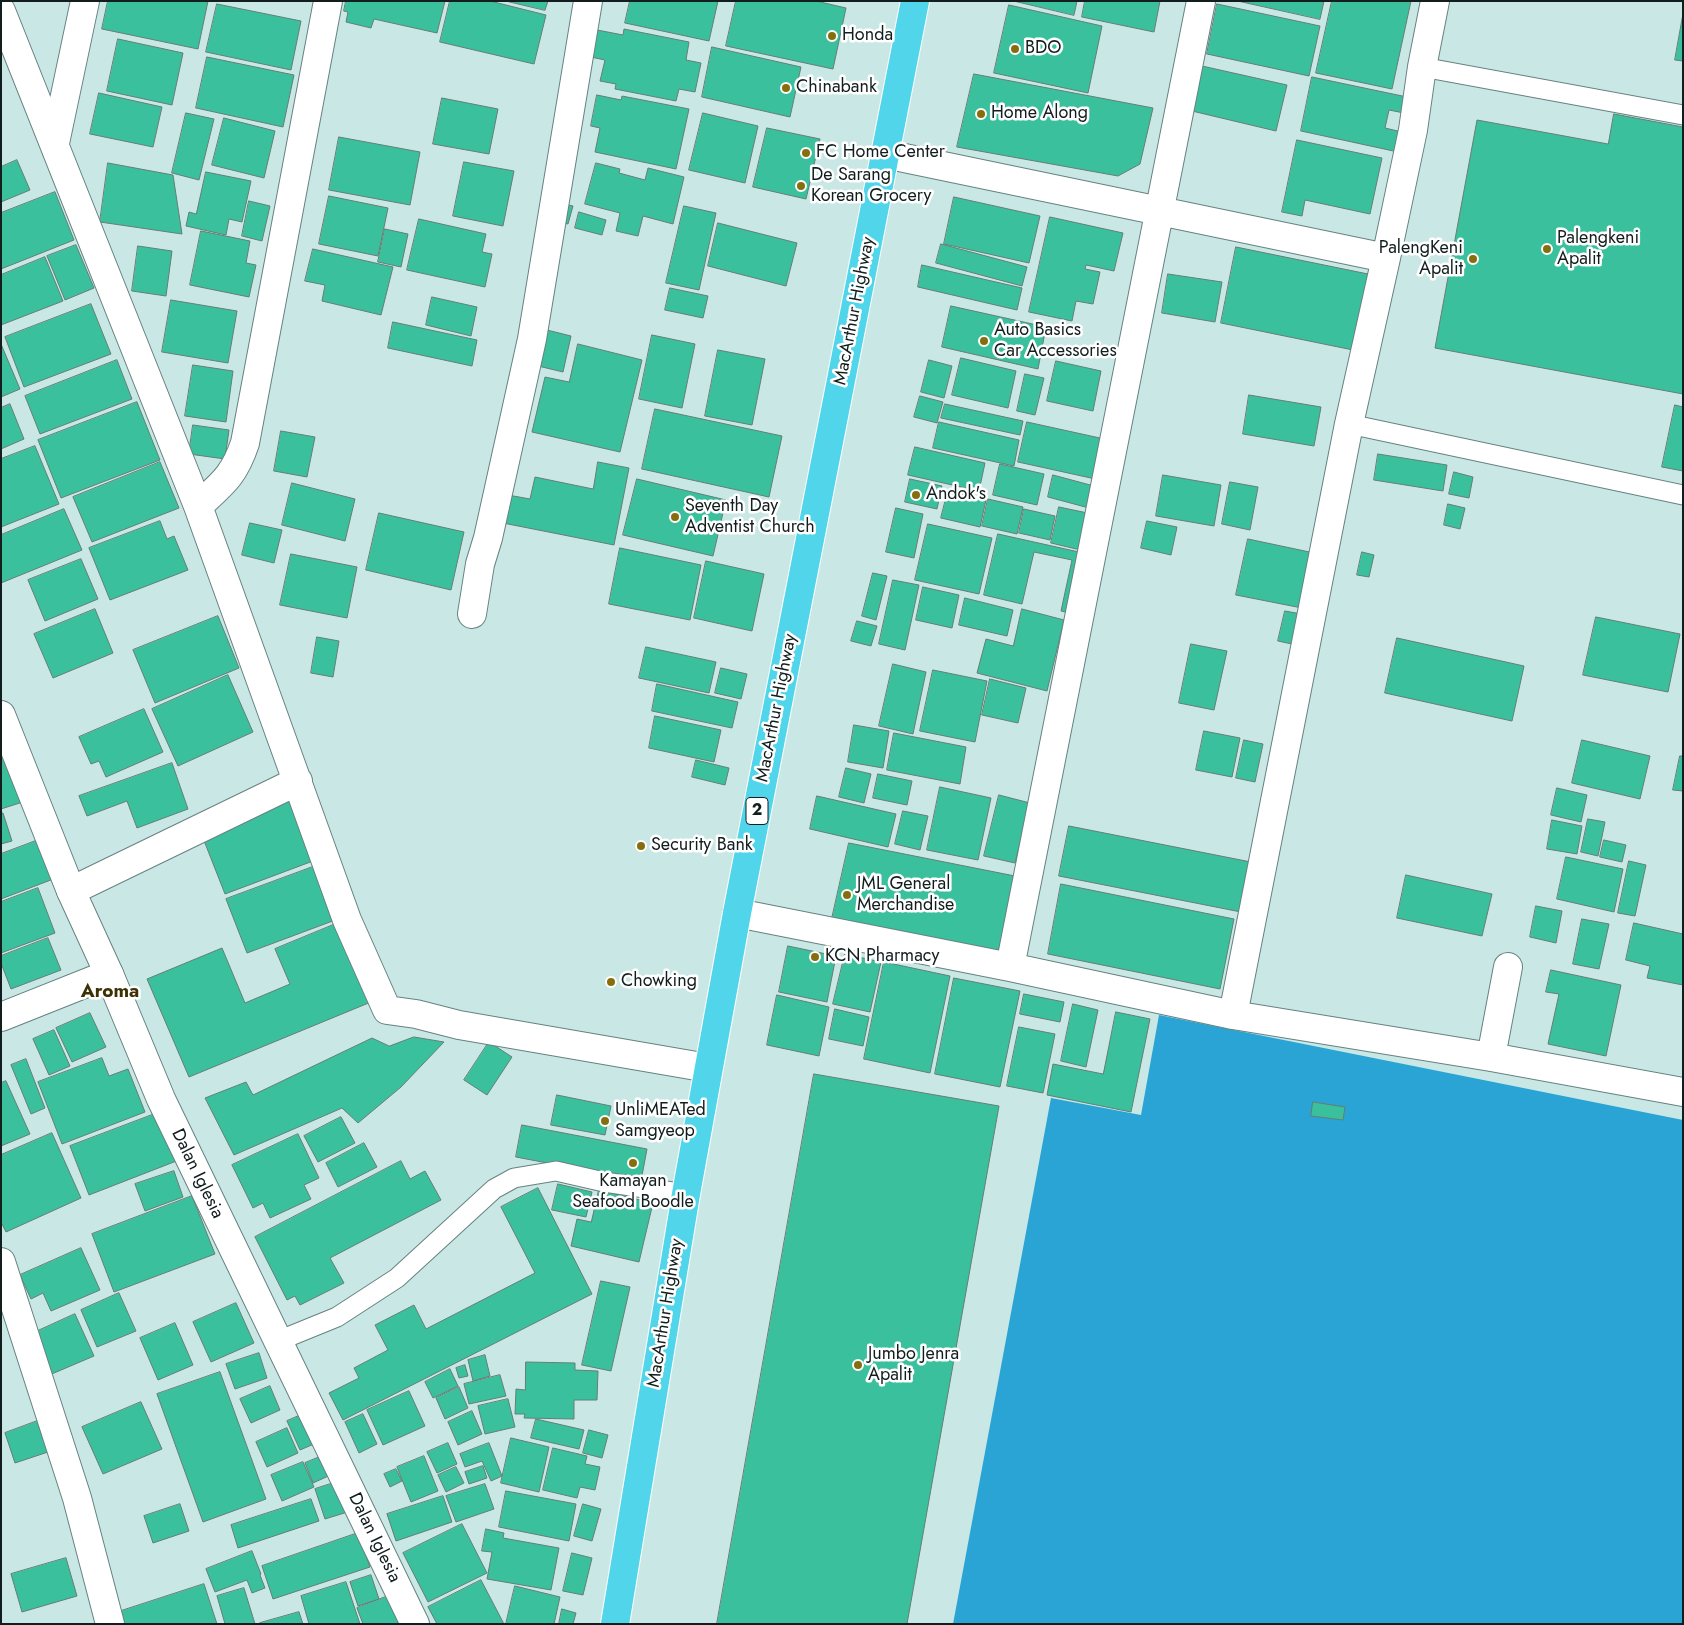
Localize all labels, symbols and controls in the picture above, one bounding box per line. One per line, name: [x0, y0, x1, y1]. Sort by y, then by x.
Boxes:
place label: Honda: [842, 25, 893, 47]
marker: Honda: [826, 30, 838, 42]
place label: BDO: [1025, 38, 1062, 60]
marker: BDO: [1009, 43, 1021, 55]
place label: Chinabank: [796, 77, 877, 99]
marker: Chinabank: [780, 82, 792, 94]
place label: Home Along: [991, 103, 1088, 125]
marker: Home Along: [975, 108, 987, 120]
place label: FC Home Center: [816, 142, 945, 164]
marker: FC Home Center: [800, 147, 812, 159]
place label: De Sarang Korean Grocery: [811, 165, 931, 208]
marker: De Sarang Korean Grocery: [795, 180, 807, 192]
place label: Palengkeni Apalit: [1557, 228, 1639, 270]
street label: MacArthur Highway: [830, 235, 880, 387]
place label: PalengKeni Apalit: [1379, 238, 1463, 280]
marker: Palengkeni Apalit: [1541, 243, 1553, 255]
marker: PalengKeni Apalit: [1467, 253, 1479, 265]
place label: Auto Basics Car Accessories: [994, 320, 1117, 362]
marker: Auto Basics Car Accessories: [978, 335, 990, 347]
place label: Andok's: [926, 484, 986, 506]
marker: Andok's: [910, 489, 922, 501]
place label: Seventh Day Adventist Church: [685, 496, 815, 538]
marker: Seventh Day Adventist Church: [669, 511, 681, 523]
street label: MacArthur Highway: [752, 632, 802, 784]
road number: 2: [746, 798, 768, 824]
place label: Security Bank: [651, 835, 753, 857]
marker: Security Bank: [635, 840, 647, 852]
place label: JML General Merchandise: [857, 874, 954, 916]
marker: JML General Merchandise: [841, 889, 853, 901]
place label: KCN Pharmacy: [825, 946, 939, 968]
marker: KCN Pharmacy: [809, 951, 821, 963]
place label: Chowking: [621, 971, 697, 993]
marker: Chowking: [605, 976, 617, 988]
district label: Aroma: [81, 981, 139, 1003]
place label: UnliMEATed Samgyeop: [615, 1100, 706, 1142]
marker: UnliMEATed Samgyeop: [599, 1115, 611, 1127]
street label: Dalan Iglesia: [166, 1126, 228, 1222]
marker: Kamayan Seafood Boodle: [627, 1157, 639, 1169]
place label: Kamayan Seafood Boodle: [572, 1171, 694, 1214]
street label: MacArthur Highway: [644, 1237, 688, 1389]
place label: Jumbo Jenra Apalit: [868, 1344, 959, 1386]
marker: Jumbo Jenra Apalit: [852, 1359, 864, 1371]
street label: Dalan Iglesia: [343, 1490, 405, 1586]

